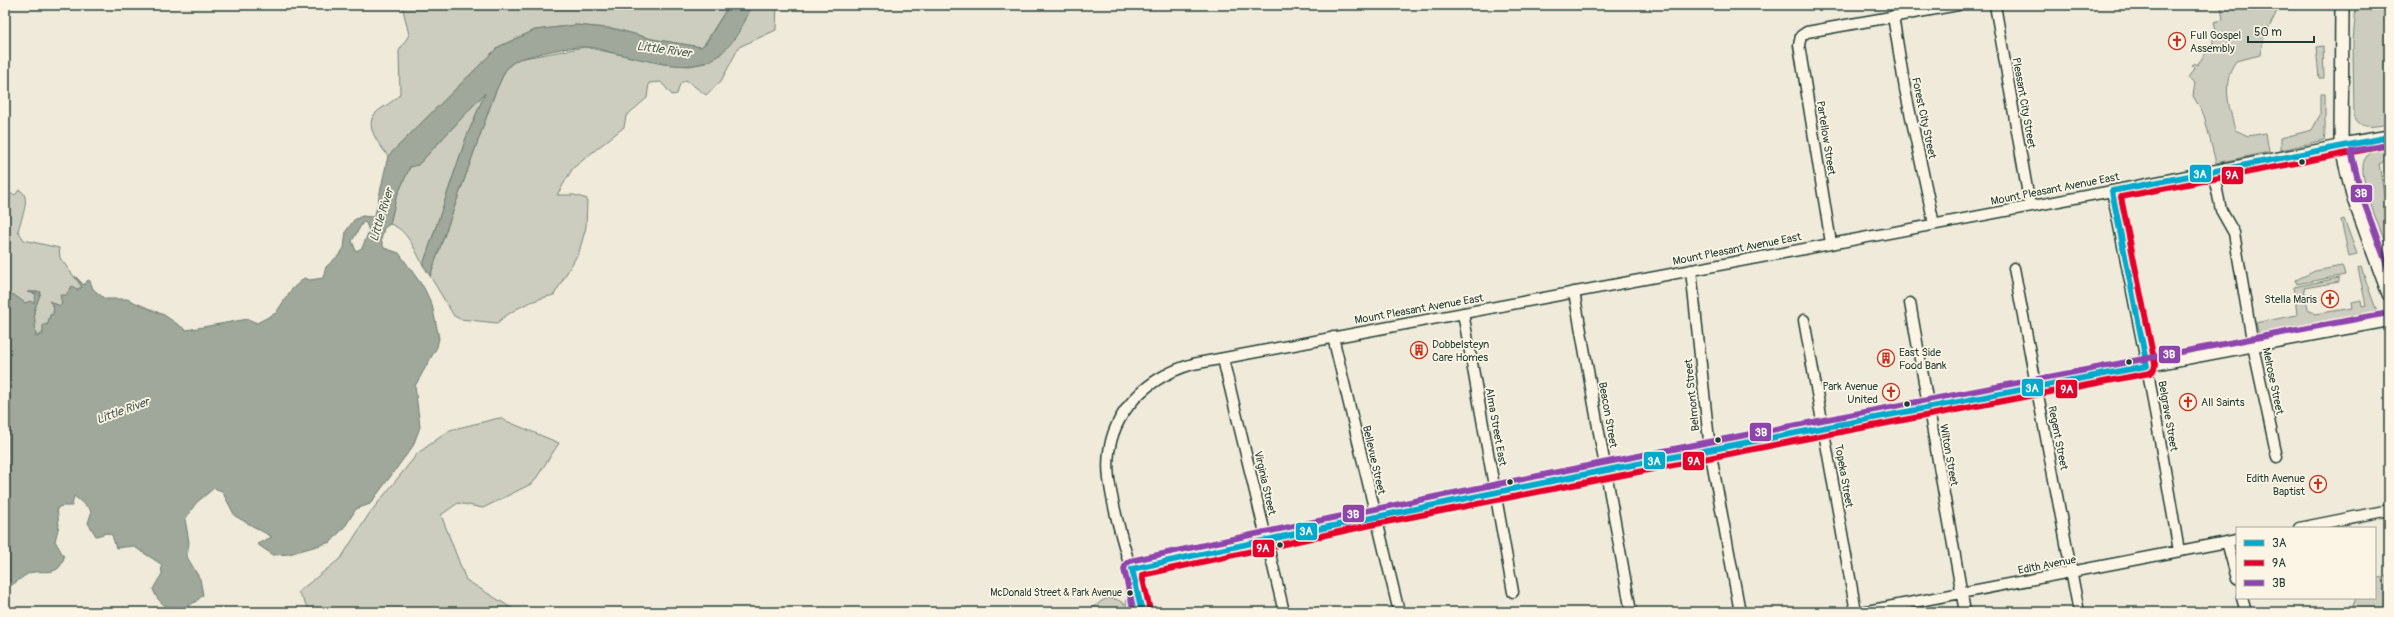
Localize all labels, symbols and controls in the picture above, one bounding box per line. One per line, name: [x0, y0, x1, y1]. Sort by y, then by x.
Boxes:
scale bar: [2248, 18, 2314, 44]
text: 50 m: [2254, 25, 2282, 40]
place label: Full Gospel Assembly: [2190, 29, 2241, 55]
church icon: Full Gospel Assembly: [2167, 31, 2187, 51]
water label: Little River: [636, 39, 694, 61]
street label: Pleasant City Street: [2010, 57, 2038, 150]
street label: Forest City Street: [1909, 76, 1939, 160]
street label: Partellow Street: [1814, 100, 1838, 177]
unlabelled marker: [2297, 157, 2307, 167]
line badge: 3A: [2189, 164, 2212, 183]
line badge: 9A: [2221, 166, 2244, 185]
text: 3A: [2193, 168, 2207, 181]
text: 9A: [2226, 169, 2239, 182]
street label: Mount Pleasant Avenue East: [1990, 170, 2121, 208]
line badge: 3B: [2350, 184, 2373, 203]
water label: Little River: [367, 185, 398, 243]
text: 3B: [2355, 187, 2367, 200]
street label: Mount Pleasant Avenue East: [1672, 230, 1803, 268]
church icon: Stella Maris: [2320, 289, 2340, 309]
street label: Mount Pleasant Avenue East: [1354, 291, 1485, 327]
place label: Stella Maris: [2264, 293, 2317, 306]
place label: Dobbelsteyn Care Homes: [1432, 338, 1489, 364]
building icon: Dobbelsteyn Care Homes: [1409, 340, 1429, 360]
line badge: 3B: [2158, 345, 2181, 364]
place label: East Side Food Bank: [1899, 346, 1947, 372]
street label: Melrose Street: [2260, 346, 2287, 416]
building icon: East Side Food Bank: [1876, 348, 1896, 368]
text: 3B: [2163, 348, 2175, 361]
unlabelled marker: [2124, 357, 2134, 367]
street label: Belmont Street: [1682, 358, 1702, 432]
line badge: 3A: [2021, 378, 2044, 397]
line badge: 9A: [2055, 379, 2078, 399]
place label: Park Avenue United: [1823, 380, 1879, 406]
street label: Belgrave Street: [2155, 380, 2181, 453]
street label: Beacon Street: [1596, 381, 1620, 449]
church icon: Park Avenue United: [1881, 382, 1901, 402]
text: 3A: [2025, 382, 2039, 395]
text: 9A: [2061, 383, 2074, 396]
street label: Alma Street East: [1483, 387, 1509, 468]
church icon: All Saints: [2178, 392, 2198, 412]
water label: Little River: [95, 394, 153, 427]
place label: All Saints: [2201, 396, 2245, 409]
unlabelled marker: [1902, 399, 1912, 409]
street label: Regent Street: [2045, 405, 2071, 472]
line badge: 3B: [1749, 422, 1772, 442]
street label: Wilton Street: [1937, 423, 1961, 488]
street label: Bellevue Street: [1360, 424, 1388, 496]
text: 3B: [1755, 426, 1767, 439]
unlabelled marker: [1713, 435, 1723, 445]
street label: Topeka Street: [1832, 443, 1856, 509]
street label: Virginia Street: [1251, 450, 1279, 517]
line badge: 3A: [1643, 451, 1666, 470]
line badge: 9A: [1682, 451, 1705, 471]
text: 3A: [1647, 455, 1661, 468]
text: 9A: [1688, 455, 1701, 468]
place label: Edith Avenue Baptist: [2246, 472, 2306, 498]
church icon: Edith Avenue Baptist: [2308, 474, 2328, 494]
unlabelled marker: [1505, 477, 1515, 487]
line badge: 3B: [1342, 504, 1365, 523]
text: 3B: [1347, 508, 1359, 521]
line badge: 3A: [1295, 522, 1318, 541]
text: 3A: [1299, 525, 1313, 538]
legend: [2236, 527, 2376, 599]
text: 3A: [2272, 536, 2287, 551]
line badge: 9A: [1252, 539, 1275, 558]
unlabelled marker: [1275, 540, 1285, 550]
text: 9A: [1257, 542, 1270, 555]
street label: Edith Avenue: [2017, 553, 2078, 577]
text: 9A: [2272, 556, 2286, 571]
text: 3B: [2272, 576, 2286, 591]
place label: McDonald Street & Park Avenue: [990, 587, 1122, 599]
marker: McDonald Street & Park Avenue: [1125, 588, 1135, 598]

